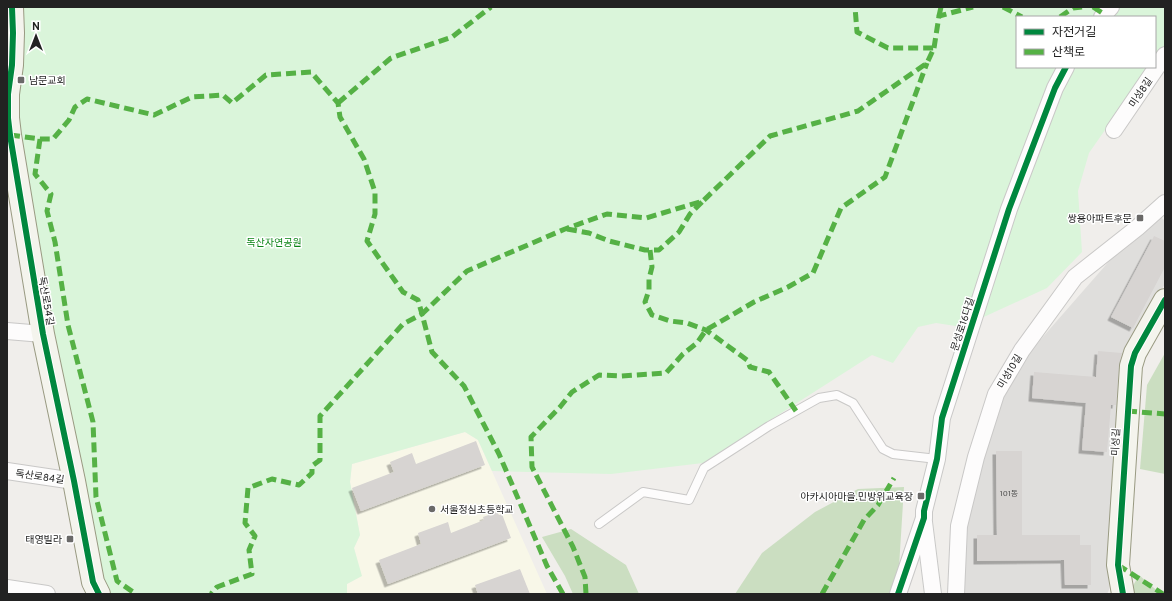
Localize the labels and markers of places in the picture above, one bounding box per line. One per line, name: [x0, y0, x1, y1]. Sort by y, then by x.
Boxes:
marker: 남문교회: [16, 75, 26, 85]
place label: 남문교회: [29, 75, 66, 88]
place label: 쌍용아파트후문: [1068, 213, 1132, 226]
marker: 쌍용아파트후문: [1135, 213, 1145, 223]
place label: 아카시아마을.민방위교육장: [800, 491, 913, 504]
marker: 아카시아마을.민방위교육장: [916, 491, 926, 501]
marker: 서울정심초등학교: [427, 504, 437, 514]
place label: 서울정심초등학교: [440, 504, 514, 517]
place label: 태영빌라: [25, 534, 63, 547]
marker: 태영빌라: [65, 534, 75, 544]

